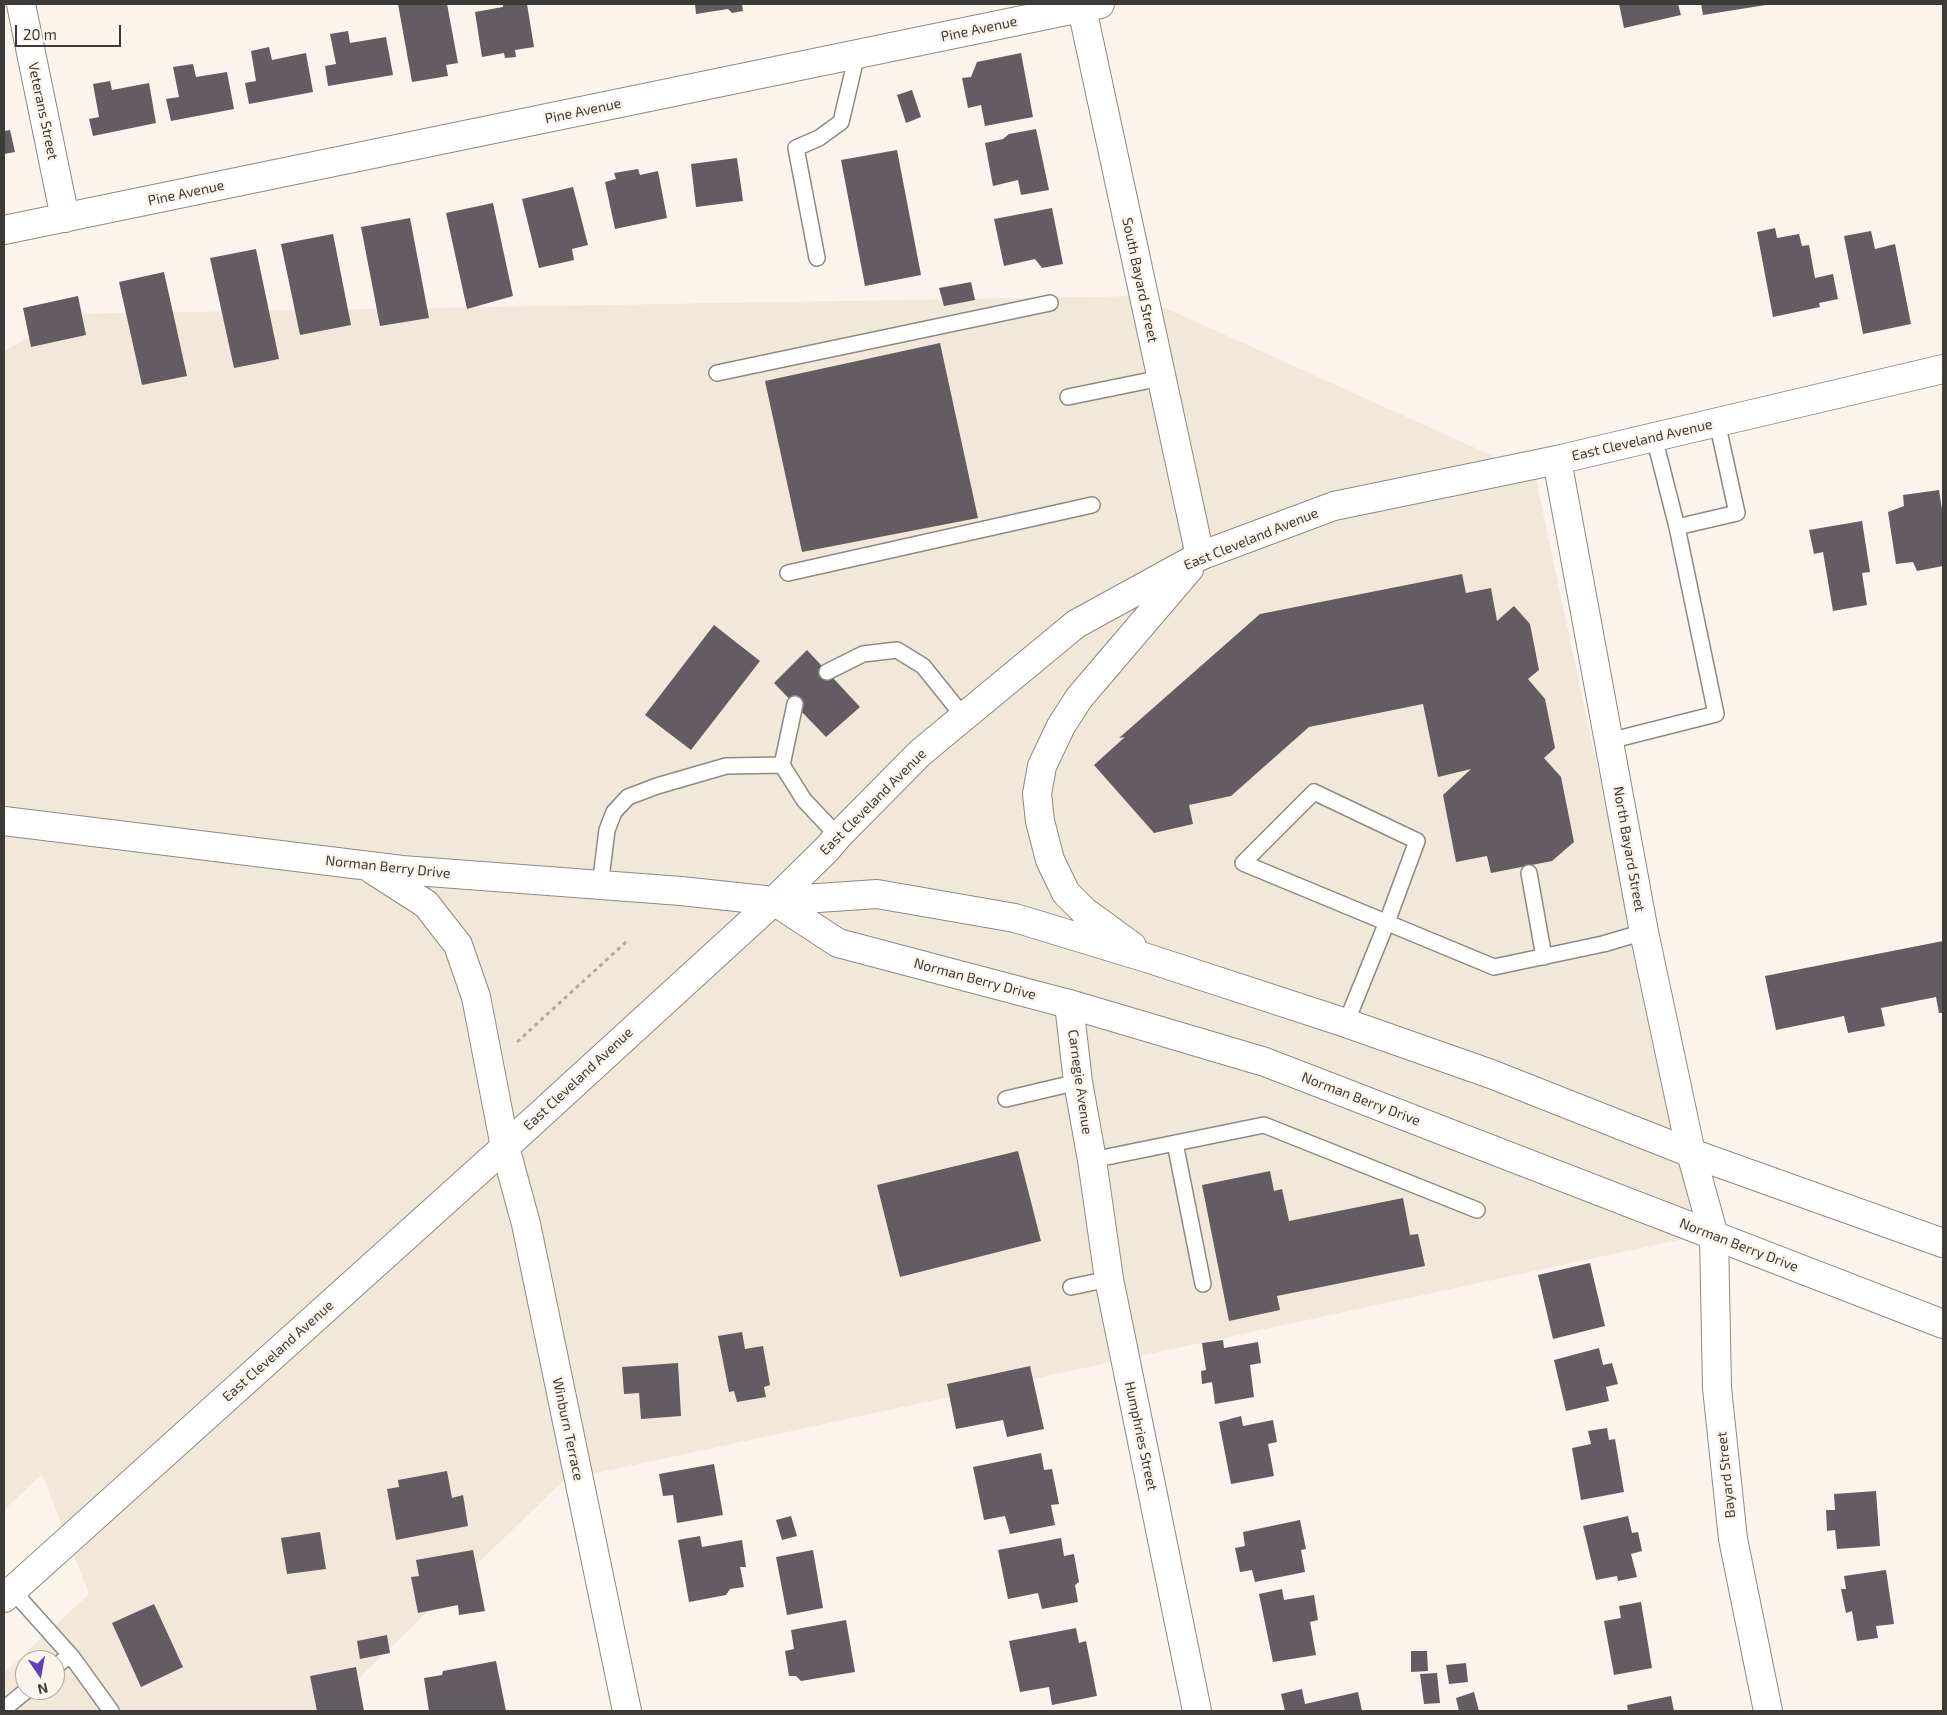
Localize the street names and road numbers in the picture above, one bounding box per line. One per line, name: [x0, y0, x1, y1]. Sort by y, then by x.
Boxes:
street label: Pine Avenue: [939, 13, 1019, 45]
street label: Veterans Street: [24, 61, 62, 161]
street label: Pine Avenue: [543, 95, 623, 127]
street label: Pine Avenue: [146, 177, 226, 209]
street label: South Bayard Street: [1119, 216, 1161, 344]
street label: East Cleveland Avenue: [1570, 416, 1714, 464]
street label: East Cleveland Avenue: [1181, 504, 1321, 574]
street label: East Cleveland Avenue: [816, 745, 930, 859]
street label: North Bayard Street: [1610, 785, 1648, 913]
street label: Norman Berry Drive: [325, 852, 451, 882]
street label: Norman Berry Drive: [912, 955, 1038, 1003]
street label: East Cleveland Avenue: [520, 1024, 636, 1134]
street label: Carnegie Avenue: [1064, 1028, 1096, 1136]
street label: Norman Berry Drive: [1299, 1069, 1423, 1129]
street label: Norman Berry Drive: [1677, 1215, 1801, 1275]
street label: East Cleveland Avenue: [219, 1297, 337, 1405]
street label: Winburn Terrace: [549, 1376, 587, 1482]
street label: Humphries Street: [1121, 1380, 1161, 1492]
street label: Bayard Street: [1713, 1431, 1739, 1519]

